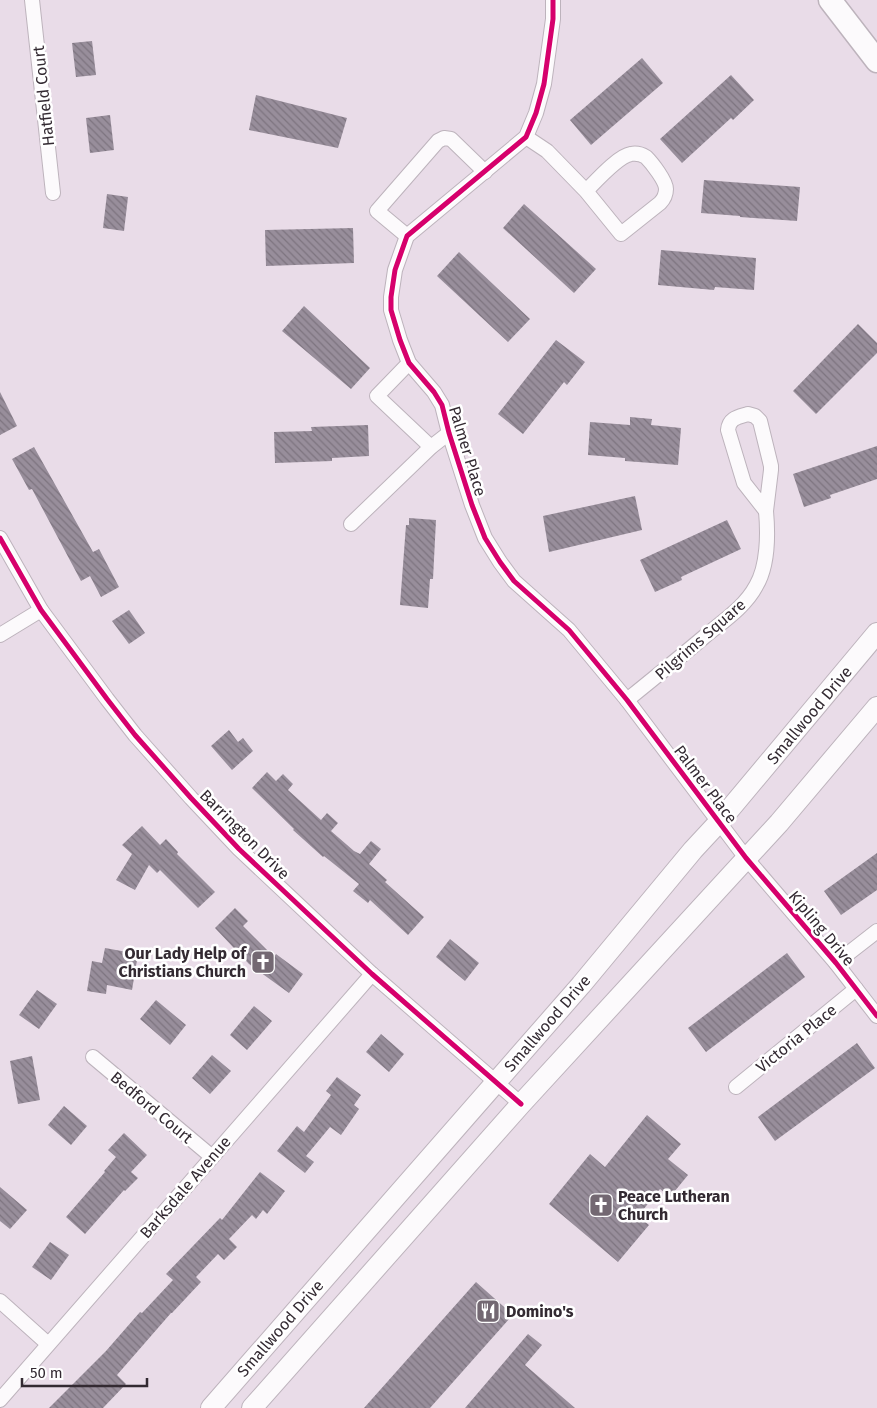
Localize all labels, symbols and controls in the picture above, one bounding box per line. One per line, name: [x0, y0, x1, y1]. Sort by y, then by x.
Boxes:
street label: Hatfield Court: [29, 45, 58, 147]
street label: Palmer Place: [445, 404, 490, 498]
street label: Pilgrims Square: [651, 595, 749, 684]
street label: Smallwood Drive: [763, 663, 856, 768]
street label: Palmer Place: [670, 741, 741, 827]
street label: Barrington Drive: [196, 786, 293, 883]
street label: Kipling Drive: [785, 887, 858, 970]
place label: Our Lady Help of Christians Church: [119, 944, 247, 981]
church icon: Our Lady Help of Christians Church: [250, 949, 276, 975]
street label: Smallwood Drive: [500, 971, 595, 1076]
street label: Victoria Place: [752, 1000, 840, 1077]
street label: Bedford Court: [107, 1068, 197, 1147]
street label: Barksdale Avenue: [136, 1132, 235, 1242]
place label: Peace Lutheran Church: [618, 1187, 730, 1224]
church icon: Peace Lutheran Church: [588, 1192, 614, 1218]
street label: Smallwood Drive: [233, 1276, 328, 1381]
restaurant icon: Domino's: [475, 1298, 501, 1324]
place label: Domino's: [506, 1302, 574, 1321]
scale bar: [22, 1356, 148, 1388]
text: 50 m: [30, 1364, 63, 1382]

